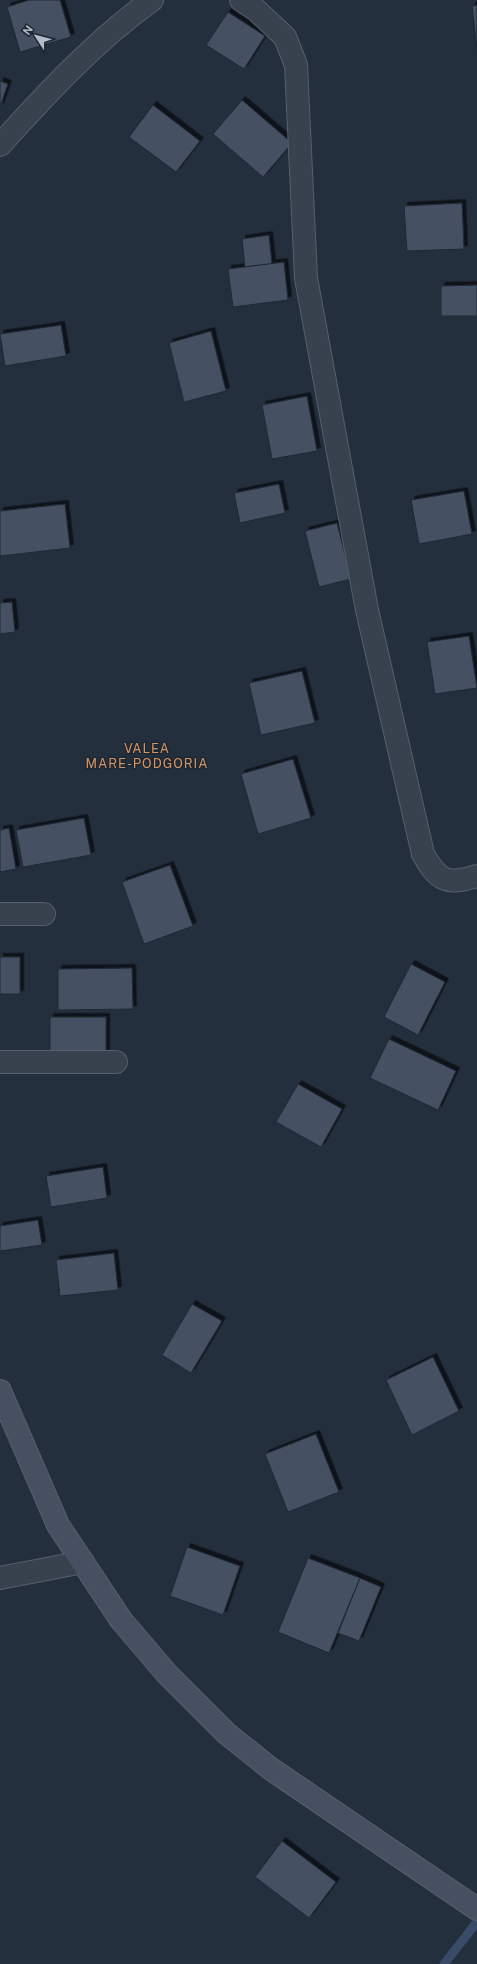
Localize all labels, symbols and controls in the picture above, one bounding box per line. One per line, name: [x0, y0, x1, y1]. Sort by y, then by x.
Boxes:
north arrow: [16, 16, 56, 56]
text: N: [21, 23, 35, 37]
district label: VALEA MARE-PODGORIA: [86, 741, 208, 771]

